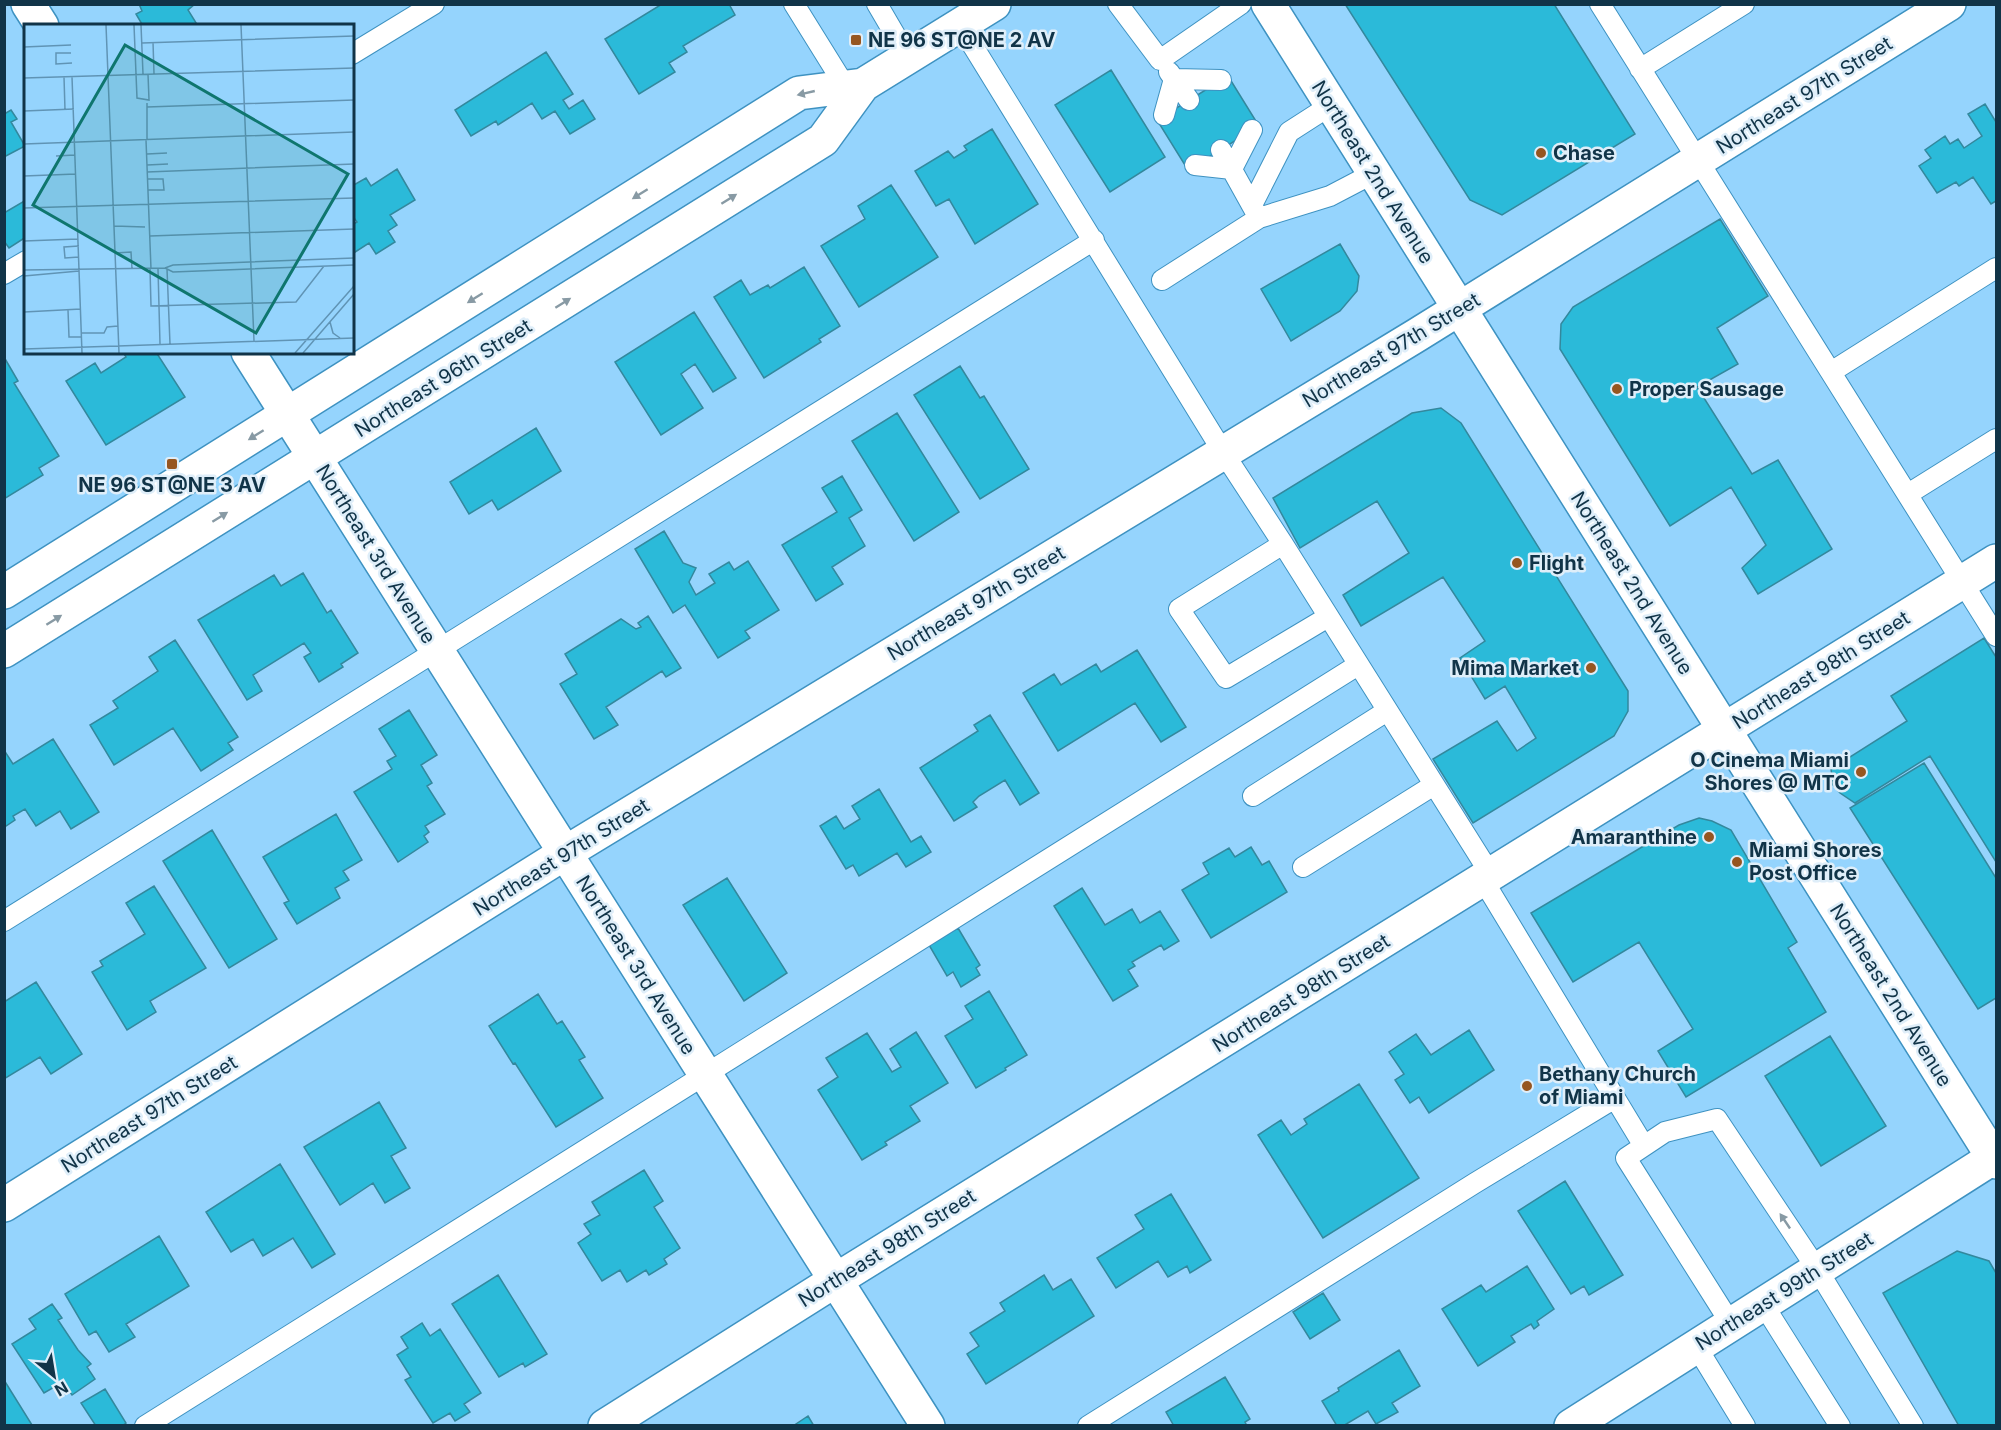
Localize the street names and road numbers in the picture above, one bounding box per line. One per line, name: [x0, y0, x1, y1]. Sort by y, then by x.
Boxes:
street label: Northeast 97th Street: [1712, 31, 1897, 159]
street label: Northeast 2nd Avenue: [1307, 76, 1439, 268]
street label: Northeast 97th Street: [1298, 287, 1485, 413]
street label: Northeast 96th Street: [350, 313, 536, 442]
street label: Northeast 3rd Avenue: [311, 460, 441, 648]
street label: Northeast 2nd Avenue: [1566, 487, 1698, 679]
street label: Northeast 97th Street: [883, 540, 1070, 666]
street label: Northeast 98th Street: [1728, 605, 1914, 734]
street label: Northeast 97th Street: [469, 793, 654, 921]
street label: Northeast 3rd Avenue: [571, 871, 701, 1059]
street label: Northeast 2nd Avenue: [1825, 899, 1957, 1091]
street label: Northeast 98th Street: [1208, 928, 1394, 1057]
street label: Northeast 97th Street: [57, 1050, 242, 1178]
street label: Northeast 98th Street: [794, 1183, 980, 1312]
street label: Northeast 99th Street: [1691, 1226, 1878, 1355]

